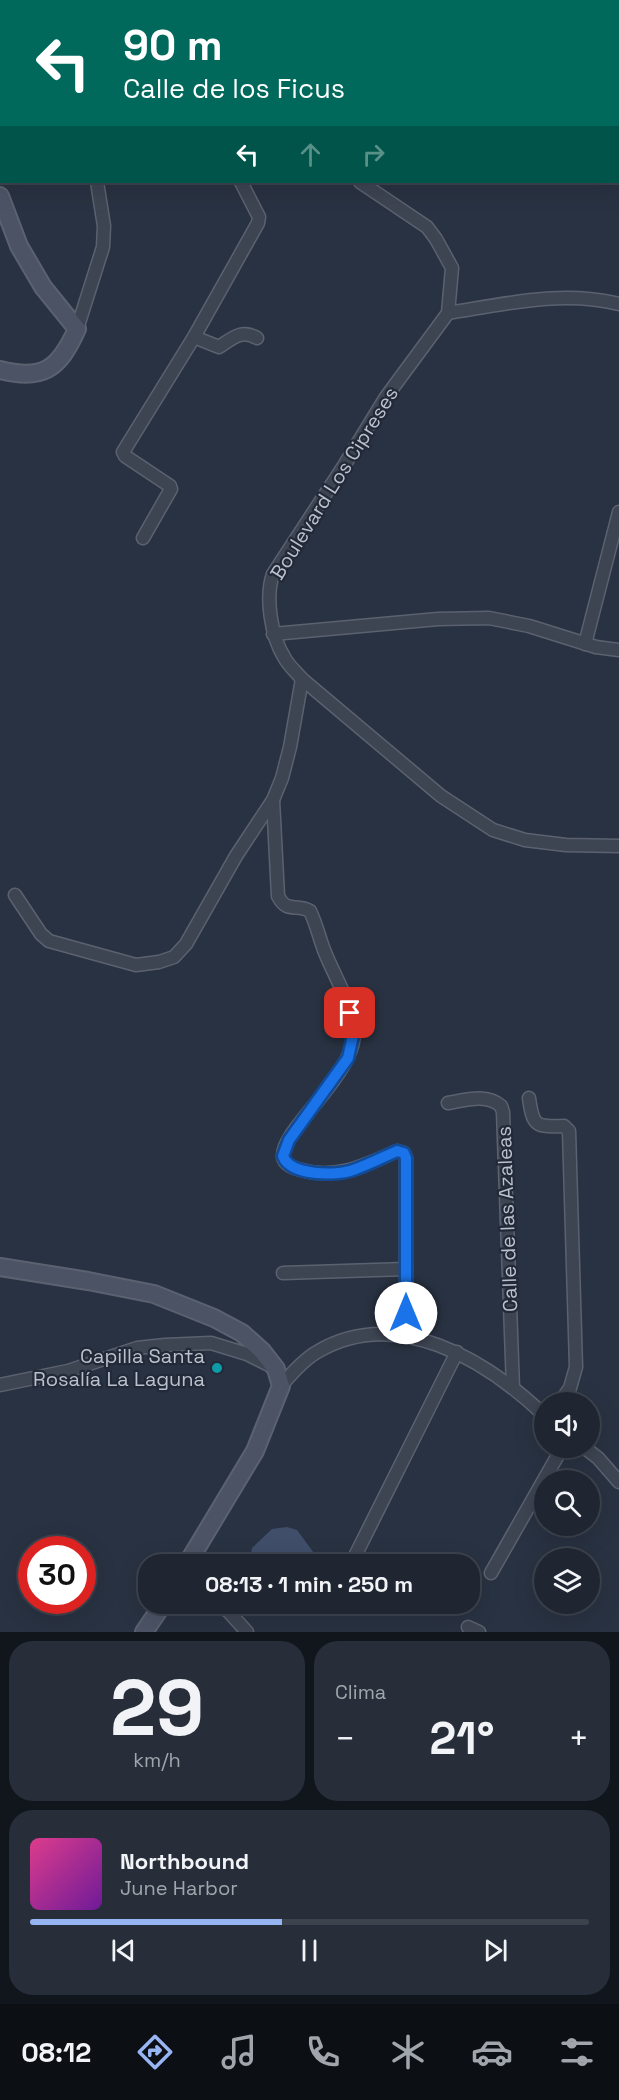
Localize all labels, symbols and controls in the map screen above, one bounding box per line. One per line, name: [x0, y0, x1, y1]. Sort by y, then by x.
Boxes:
text: 90 m: [123, 19, 223, 72]
icon: left: [24, 24, 102, 102]
text: Calle de los Ficus: [123, 71, 345, 106]
icon: left: [231, 138, 264, 171]
icon: ahead: [294, 138, 327, 171]
icon: right: [357, 138, 390, 171]
street label: Boulevard Los Cipreses: [264, 382, 404, 584]
pin: [324, 987, 375, 1038]
icon: arrive: [333, 996, 366, 1029]
street label: Calle de las Azaleas: [491, 1126, 523, 1312]
position arrow: [374, 1281, 438, 1345]
place label: Capilla Santa Rosalía La Laguna: [33, 1343, 205, 1392]
marker: Capilla Santa Rosalía La Laguna: [210, 1361, 224, 1375]
map controls: [534, 1392, 600, 1614]
button: sound: [534, 1392, 600, 1458]
button: search: [534, 1470, 600, 1536]
speed limit sign: 30: [18, 1536, 96, 1614]
button: layers: [534, 1548, 600, 1614]
text: 08:13 · 1 min · 250 m: [205, 1570, 413, 1598]
text: 29: [110, 1658, 204, 1758]
text: Clima: [335, 1679, 386, 1705]
text: 21°: [430, 1710, 494, 1767]
text: −: [335, 1718, 355, 1760]
text: +: [569, 1718, 589, 1760]
text: km/h: [133, 1747, 181, 1773]
text: Northbound: [120, 1847, 249, 1875]
text: June Harbor: [120, 1875, 238, 1901]
icon: previous: [107, 1934, 140, 1967]
icon: pause: [293, 1934, 326, 1967]
icon: next: [479, 1934, 512, 1967]
icon: directions: [134, 2031, 176, 2073]
icon: music: [218, 2031, 260, 2073]
icon: phone: [302, 2031, 344, 2073]
icon: climate: [387, 2031, 429, 2073]
icon: car: [471, 2031, 513, 2073]
icon: filters: [556, 2031, 598, 2073]
text: 08:12: [21, 2035, 91, 2070]

